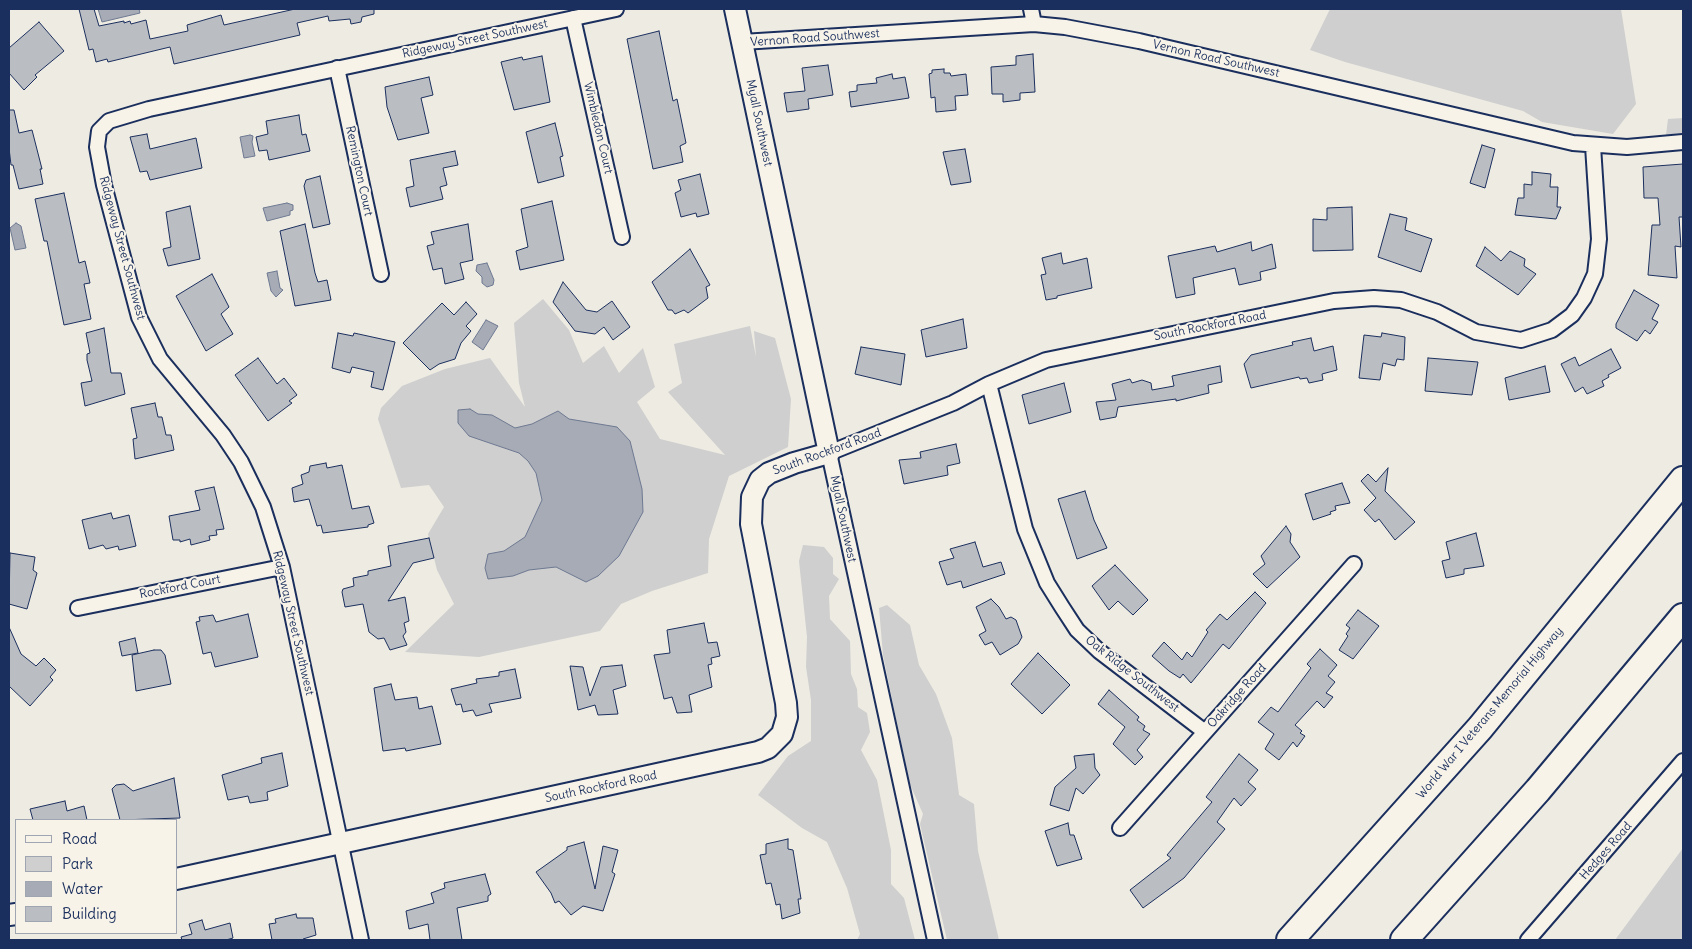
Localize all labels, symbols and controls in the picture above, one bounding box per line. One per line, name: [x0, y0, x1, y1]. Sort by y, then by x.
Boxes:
street label: Ridgeway Street Southwest: [401, 17, 549, 61]
street label: Vernon Road Southwest: [750, 26, 880, 50]
street label: Vernon Road Southwest: [1151, 37, 1281, 81]
street label: Myall Southwest: [743, 78, 775, 168]
street label: Wimbledon Court: [580, 81, 616, 175]
street label: Remington Court: [342, 125, 376, 217]
street label: Ridgeway Street Southwest: [96, 175, 148, 321]
street label: South Rockford Road: [1153, 308, 1267, 344]
street label: South Rockford Road: [771, 426, 883, 478]
street label: Myall Southwest: [827, 474, 859, 564]
street label: Ridgeway Street Southwest: [269, 549, 317, 697]
street label: Rockford Court: [138, 572, 222, 602]
street label: World War I Veterans Memorial Highway: [1414, 624, 1566, 802]
street label: Oak Ridge Southwest: [1082, 633, 1182, 715]
street label: Oakridge Road: [1205, 661, 1269, 731]
street label: South Rockford Road: [544, 768, 658, 806]
legend: [15, 819, 178, 934]
street label: Hedges Road: [1577, 819, 1635, 883]
text: Road: [62, 829, 97, 848]
text: Park: [62, 854, 93, 873]
text: Water: [62, 879, 103, 898]
text: Building: [62, 904, 117, 923]

